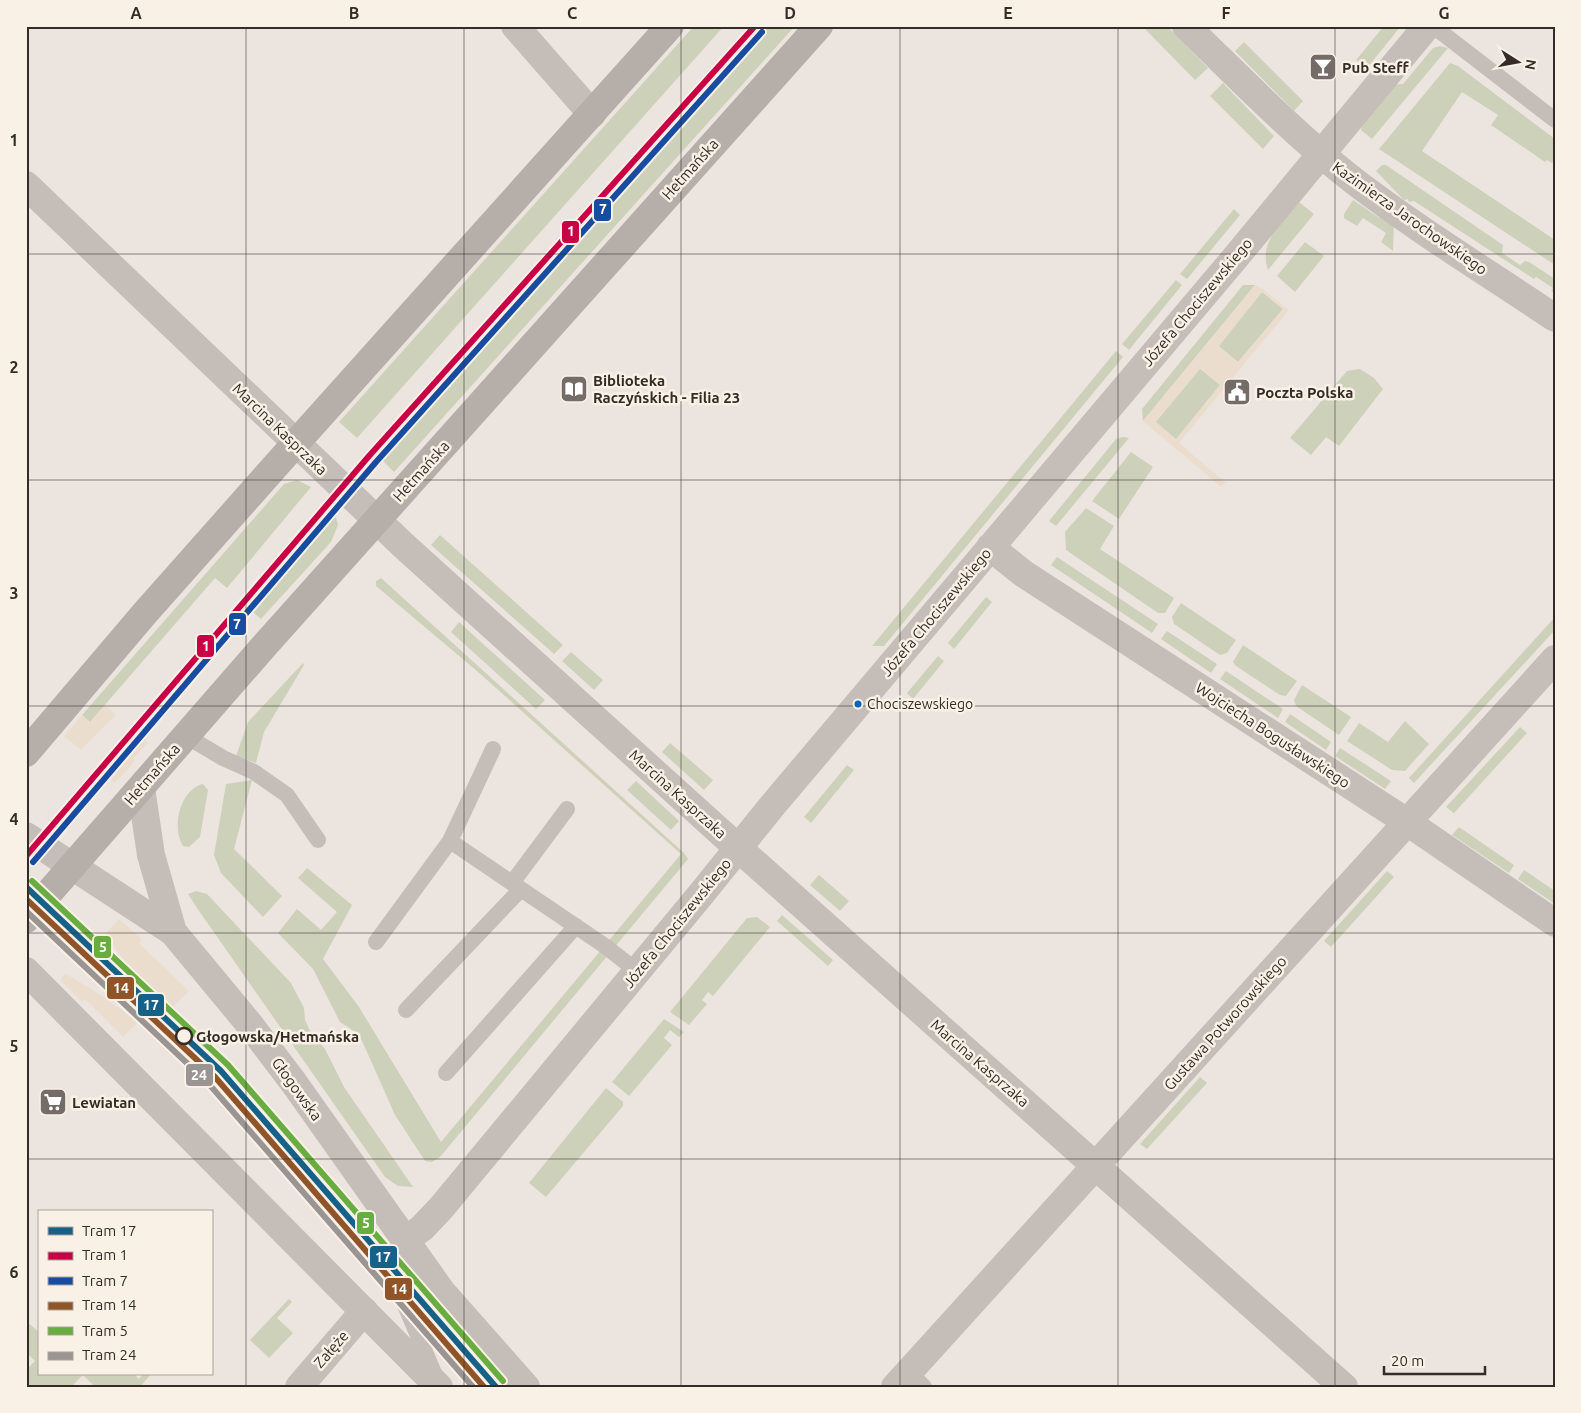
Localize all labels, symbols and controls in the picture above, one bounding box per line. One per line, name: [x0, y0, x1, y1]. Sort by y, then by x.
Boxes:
text: A: [130, 4, 142, 22]
text: B: [349, 4, 359, 22]
text: C: [567, 4, 577, 22]
text: D: [784, 4, 796, 22]
text: E: [1003, 4, 1013, 22]
text: F: [1222, 4, 1231, 22]
text: G: [1438, 4, 1450, 22]
north arrow: [1494, 38, 1544, 88]
bar icon: Pub Steff: [1308, 52, 1338, 82]
text: N: [1522, 58, 1540, 71]
place label: Pub Steff: [1342, 59, 1409, 76]
text: 1: [9, 131, 19, 149]
street label: Hetmańska: [658, 135, 722, 203]
street label: Kazimierza Jarochowskiego: [1329, 158, 1491, 278]
line badge: 7: [593, 198, 612, 222]
text: 7: [599, 201, 607, 217]
line badge: 1: [561, 220, 580, 244]
text: 1: [567, 223, 575, 239]
street label: Józefa Chociszewskiego: [1139, 235, 1255, 369]
text: 2: [9, 358, 19, 376]
place label: Biblioteka Raczyńskich - Filia 23: [593, 372, 740, 406]
library icon: Biblioteka Raczyńskich - Filia 23: [559, 374, 589, 404]
public building icon: Poczta Polska: [1222, 377, 1252, 407]
street label: Marcina Kasprzaka: [229, 380, 331, 478]
place label: Poczta Polska: [1256, 384, 1353, 401]
street label: Hetmańska: [389, 437, 453, 505]
street label: Józefa Chociszewskiego: [878, 545, 994, 679]
text: 3: [9, 584, 19, 602]
line badge: 7: [228, 612, 247, 636]
text: 7: [233, 616, 241, 632]
line badge: 1: [196, 634, 215, 658]
text: 1: [202, 638, 210, 654]
street label: Wojciecha Bogusławskiego: [1193, 679, 1353, 791]
place label: Chociszewskiego: [867, 696, 973, 712]
marker: Chociszewskiego: [853, 699, 863, 709]
street label: Hetmańska: [121, 740, 183, 808]
street label: Marcina Kasprzaka: [626, 746, 730, 842]
text: 4: [9, 810, 19, 828]
street label: Józefa Chociszewskiego: [620, 855, 734, 991]
line badge: 5: [93, 935, 112, 959]
text: 5: [99, 939, 107, 955]
street label: Gustawa Potworowskiego: [1160, 952, 1290, 1094]
line badge: 14: [106, 976, 135, 1000]
text: 14: [113, 980, 129, 996]
line badge: 17: [137, 993, 165, 1017]
text: 17: [143, 997, 159, 1013]
street label: Marcina Kasprzaka: [927, 1016, 1033, 1110]
marker: Głogowska/Hetmańska: [175, 1027, 193, 1045]
place label: Głogowska/Hetmańska: [196, 1028, 359, 1045]
text: 5: [9, 1037, 19, 1055]
street label: Głogowska: [269, 1054, 325, 1124]
line badge: 24: [185, 1063, 214, 1087]
text: 24: [191, 1067, 207, 1083]
supermarket icon: Lewiatan: [38, 1087, 68, 1117]
place label: Lewiatan: [72, 1094, 136, 1111]
legend: [38, 1210, 212, 1376]
line badge: 5: [356, 1211, 375, 1235]
text: 5: [362, 1215, 370, 1231]
text: Tram 17: [82, 1222, 137, 1239]
line badge: 17: [369, 1245, 398, 1269]
text: Tram 1: [82, 1246, 128, 1263]
text: 17: [375, 1249, 391, 1265]
text: 6: [9, 1263, 19, 1281]
text: Tram 7: [82, 1272, 128, 1289]
line badge: 14: [384, 1277, 413, 1301]
text: 14: [391, 1281, 407, 1297]
text: Tram 14: [82, 1296, 137, 1313]
text: Tram 5: [82, 1322, 128, 1339]
street label: Załęże: [310, 1327, 352, 1371]
scale bar: [1384, 1343, 1485, 1375]
text: Tram 24: [82, 1346, 137, 1363]
text: 20 m: [1391, 1352, 1424, 1369]

